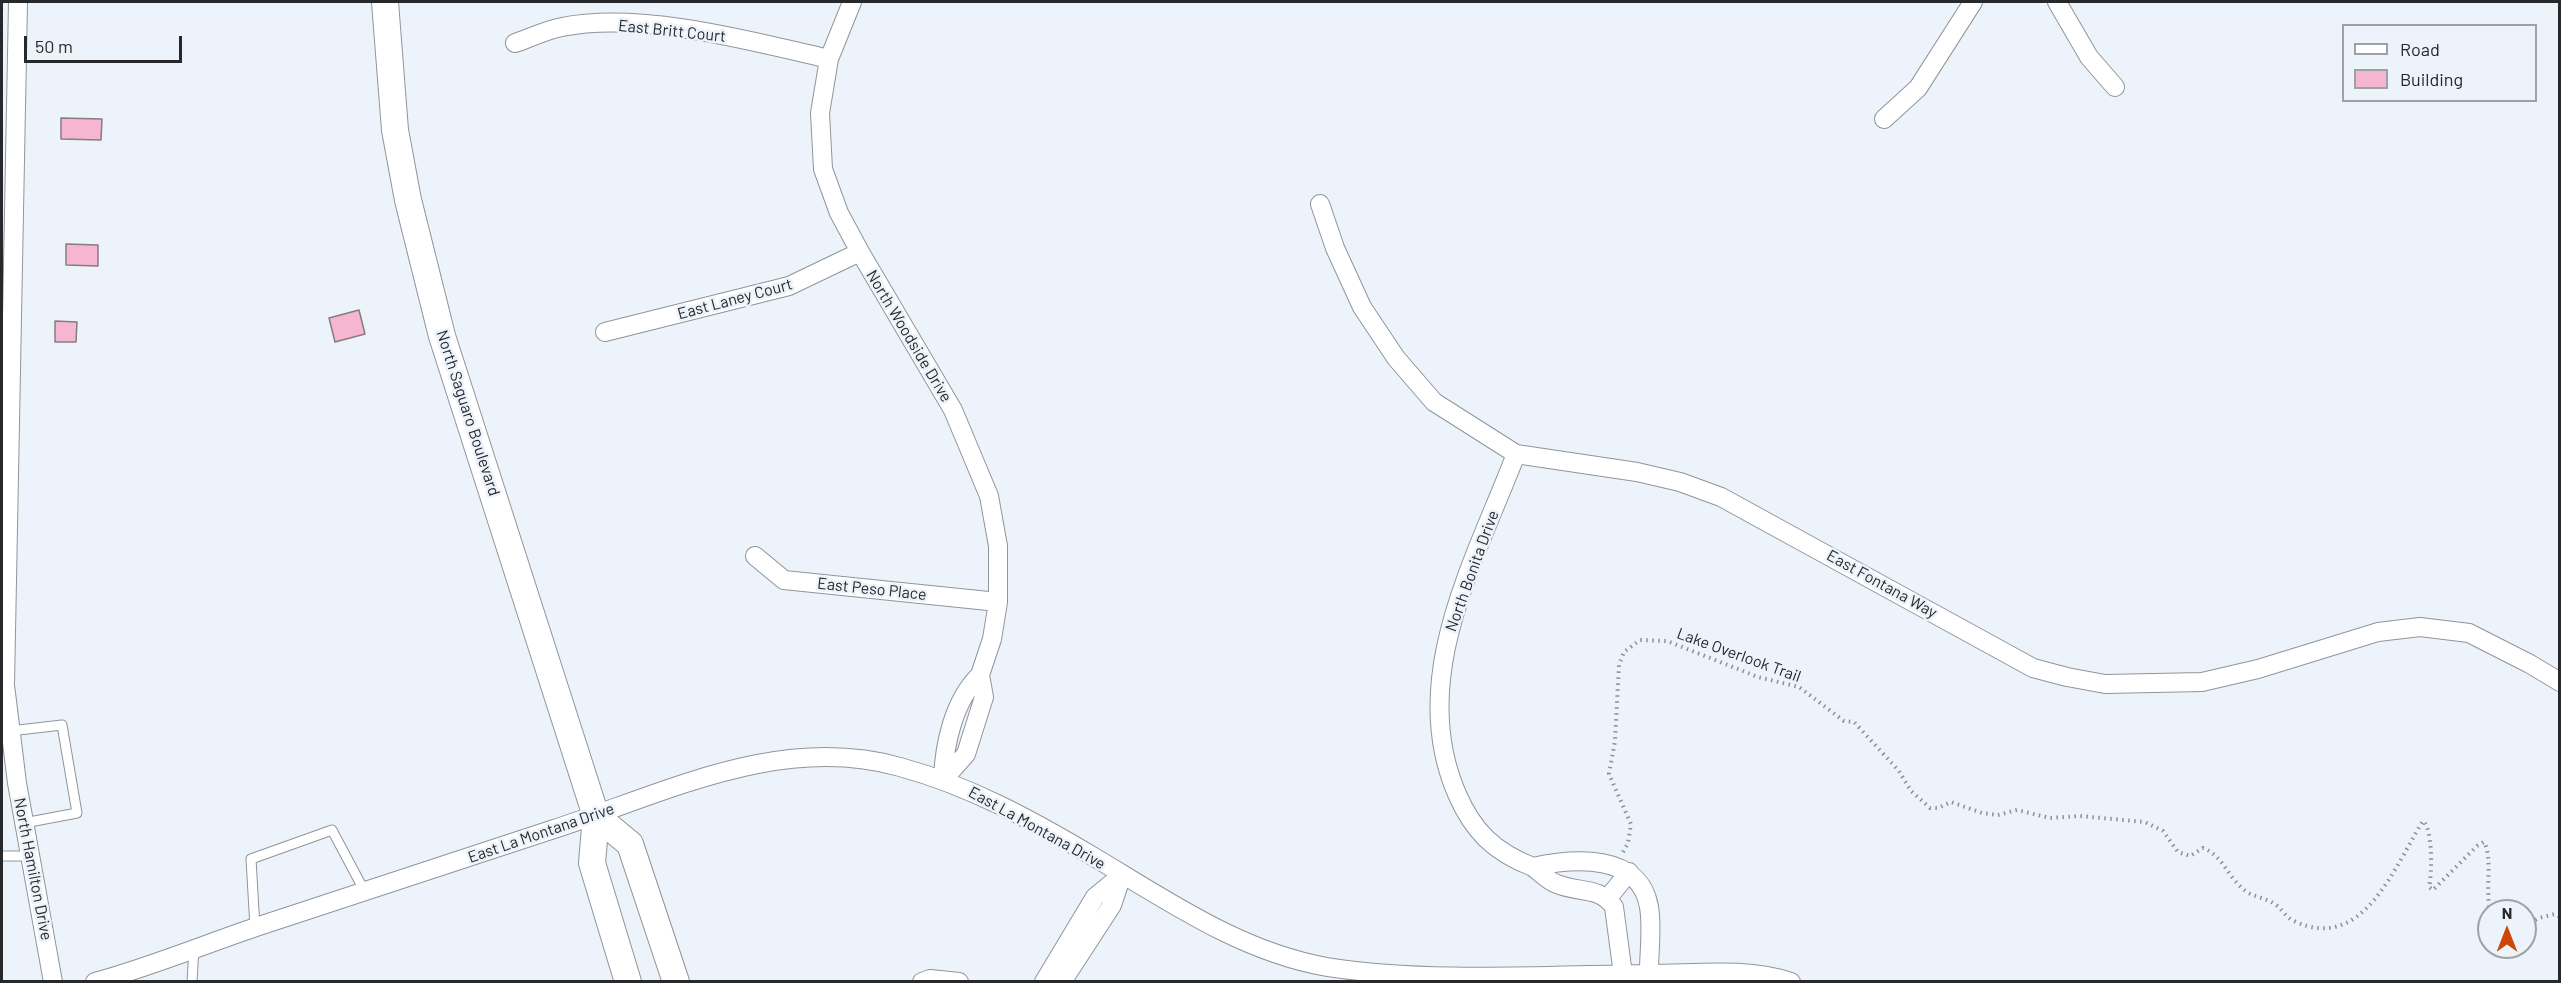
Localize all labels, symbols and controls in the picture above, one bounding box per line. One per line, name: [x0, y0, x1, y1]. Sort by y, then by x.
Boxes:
street label: East Britt Court: [617, 16, 727, 46]
scale bar: [27, 24, 184, 62]
legend: [2342, 24, 2537, 102]
text: 50 m: [35, 35, 73, 57]
text: Road: [2400, 38, 2440, 60]
text: Building: [2400, 68, 2463, 90]
street label: North Woodside Drive: [862, 267, 956, 405]
street label: East Laney Court: [675, 274, 795, 324]
street label: North Saguaro Boulevard: [432, 328, 504, 498]
street label: North Bonita Drive: [1441, 508, 1503, 634]
street label: East Fontana Way: [1824, 546, 1940, 622]
street label: East Peso Place: [816, 574, 928, 604]
street label: Lake Overlook Trail: [1674, 624, 1804, 686]
street label: East La Montana Drive: [965, 782, 1109, 874]
street label: North Hamilton Drive: [10, 796, 56, 942]
street label: East La Montana Drive: [465, 799, 617, 867]
north arrow: [2477, 899, 2537, 959]
text: N: [2502, 903, 2512, 922]

